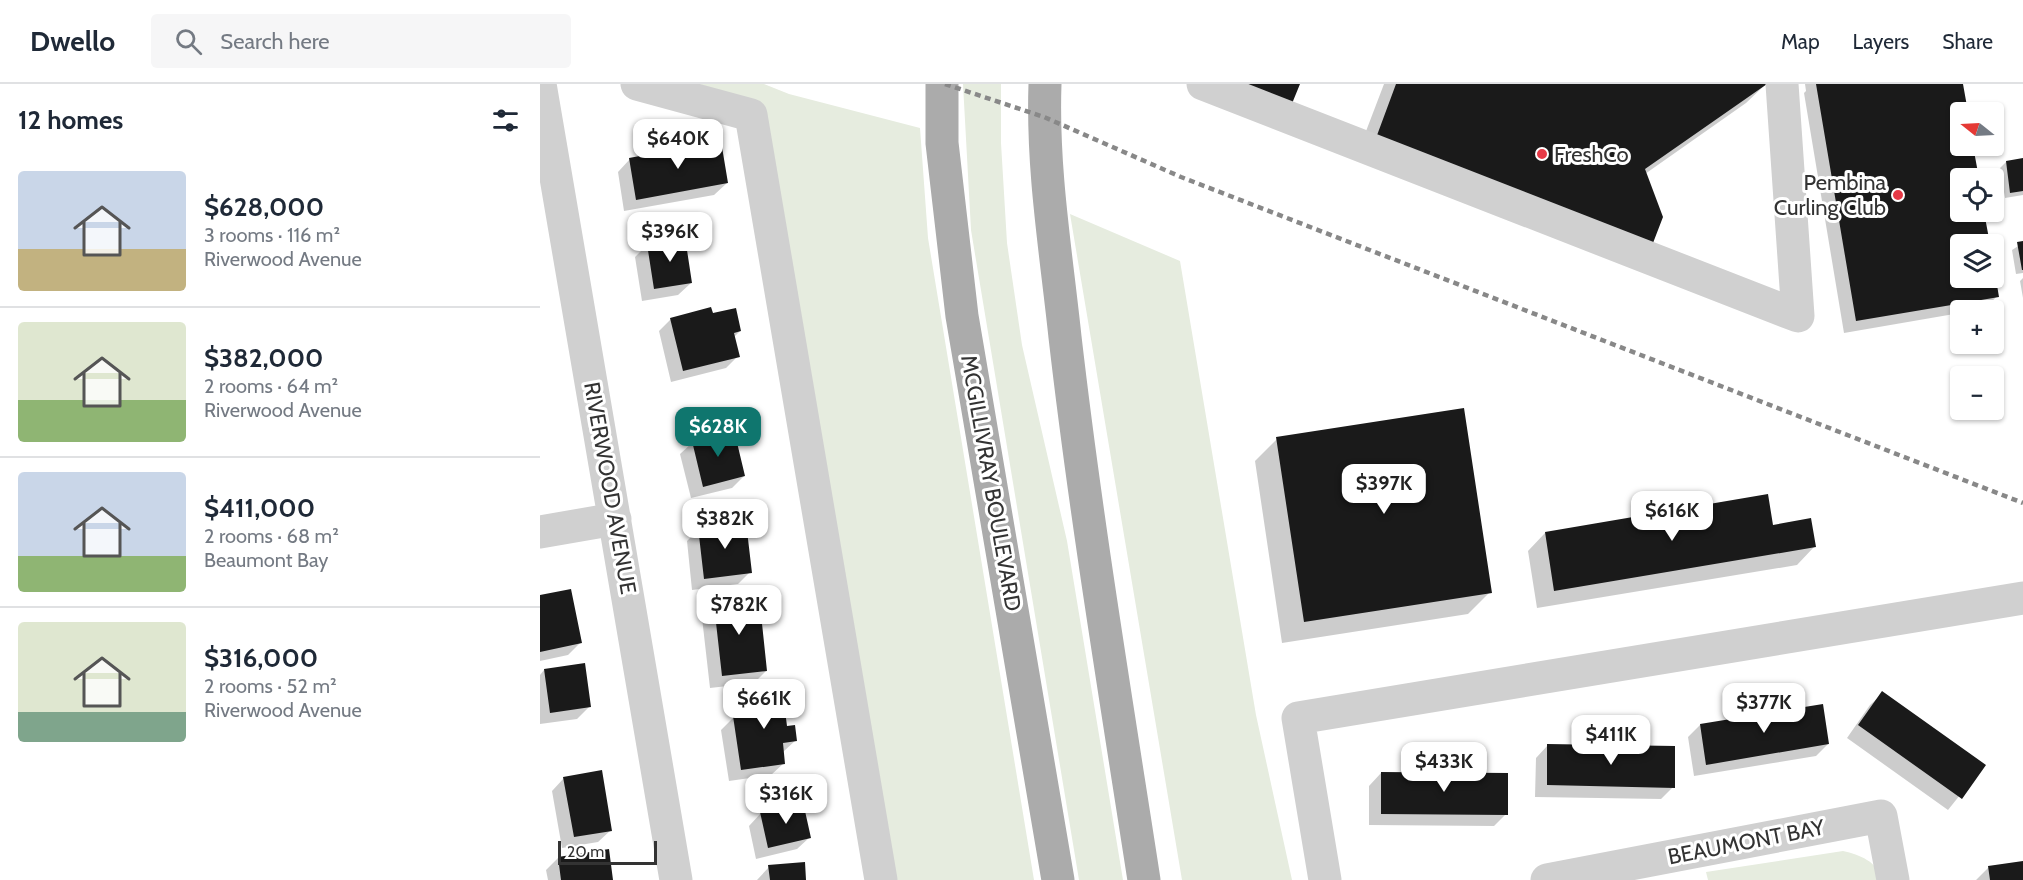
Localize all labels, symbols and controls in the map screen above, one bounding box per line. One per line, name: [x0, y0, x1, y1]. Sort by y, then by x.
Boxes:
search box: [151, 14, 571, 68]
text: Dwello: [30, 24, 115, 58]
icon: search: [172, 25, 205, 58]
text: Search here: [220, 28, 330, 55]
text: Map: [1781, 29, 1820, 54]
text: Layers: [1853, 29, 1909, 54]
text: Share: [1942, 29, 1993, 54]
north arrow: [1950, 102, 2004, 156]
map controls: [1950, 102, 2004, 420]
text: 12 homes: [18, 104, 123, 136]
icon: filters: [489, 104, 522, 137]
pin: $640K: [636, 119, 720, 170]
text: $640K: [647, 126, 709, 150]
place label: FreshCo: [1554, 141, 1629, 168]
marker: FreshCo: [1535, 147, 1549, 161]
button: locate: [1950, 168, 2004, 222]
place label: Pembina Curling Club: [1774, 169, 1886, 221]
marker: Pembina Curling Club: [1891, 188, 1905, 202]
text: $628,000: [204, 191, 324, 223]
icon: home: [66, 195, 138, 267]
pin: $396K: [628, 212, 712, 263]
text: $396K: [641, 219, 699, 243]
text: 3 rooms · 116 m²: [204, 223, 340, 247]
button: layers: [1950, 234, 2004, 288]
text: Riverwood Avenue: [204, 247, 362, 271]
button: +: [1950, 300, 2004, 354]
text: $382,000: [204, 342, 323, 374]
icon: home: [66, 346, 138, 418]
street label: MCGILLIVRAY BOULEVARD: [955, 353, 1027, 613]
button: −: [1950, 366, 2004, 420]
text: 2 rooms · 64 m²: [204, 374, 338, 398]
street label: RIVERWOOD AVENUE: [578, 380, 642, 596]
text: Riverwood Avenue: [204, 398, 362, 422]
pin: $628K: [676, 407, 760, 458]
text: $628K: [689, 414, 747, 438]
pin: $397K: [1342, 464, 1426, 515]
text: $397K: [1356, 471, 1412, 495]
pin: $616K: [1630, 491, 1714, 542]
text: $411,000: [204, 492, 315, 524]
icon: home: [66, 496, 138, 568]
text: $616K: [1645, 498, 1699, 522]
pin: $382K: [683, 499, 767, 550]
text: $382K: [696, 506, 754, 530]
text: 2 rooms · 68 m²: [204, 524, 339, 548]
text: Beaumont Bay: [204, 548, 328, 572]
pin: $782K: [697, 585, 781, 636]
text: $782K: [711, 592, 768, 616]
text: $316,000: [204, 642, 318, 674]
icon: home: [66, 646, 138, 718]
text: 2 rooms · 52 m²: [204, 674, 337, 698]
pin: $661K: [722, 679, 806, 730]
pin: $377K: [1722, 683, 1806, 734]
text: $661K: [737, 686, 791, 710]
text: $377K: [1736, 690, 1792, 714]
text: Riverwood Avenue: [204, 698, 362, 722]
pin: $411K: [1569, 715, 1653, 766]
text: $411K: [1585, 722, 1637, 746]
pin: $433K: [1402, 742, 1486, 793]
text: $433K: [1415, 749, 1473, 773]
pin: $316K: [744, 774, 828, 825]
text: $316K: [759, 781, 813, 805]
street label: BEAUMONT BAY: [1665, 813, 1827, 870]
scale bar: [558, 838, 657, 866]
text: 20 m: [567, 842, 604, 861]

